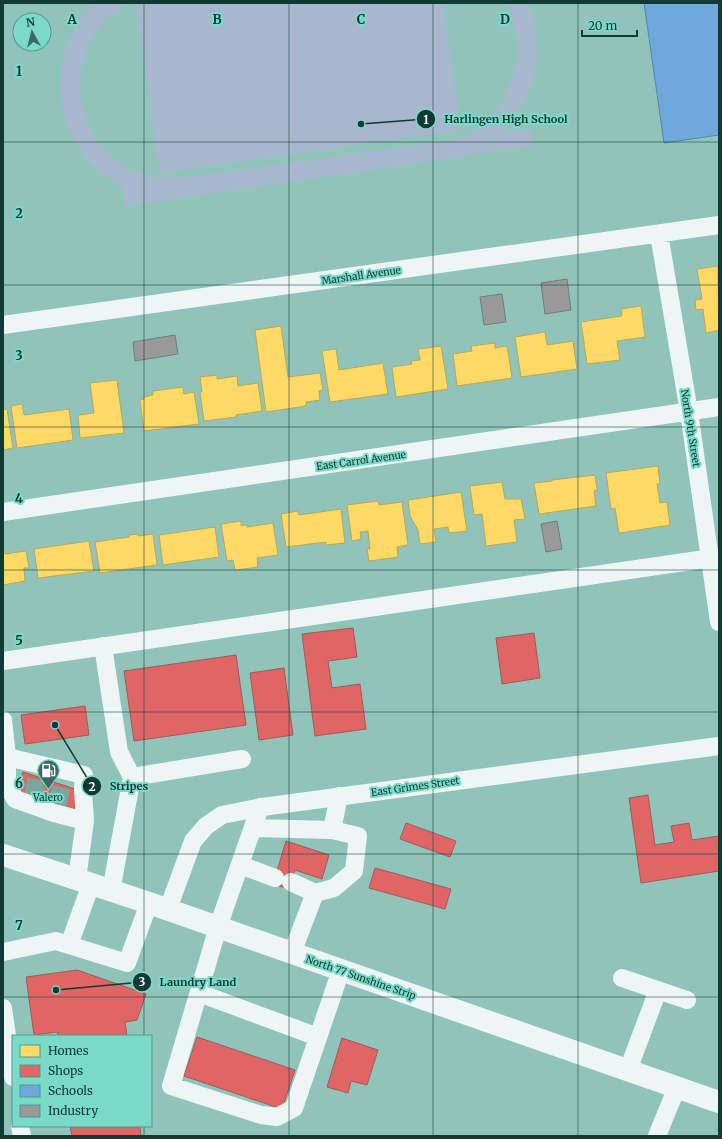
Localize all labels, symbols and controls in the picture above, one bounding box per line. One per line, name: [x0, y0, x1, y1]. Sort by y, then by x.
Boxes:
text: A: [66, 11, 77, 28]
text: B: [212, 11, 222, 28]
text: C: [357, 11, 366, 28]
text: D: [500, 11, 510, 28]
north arrow: [12, 12, 52, 52]
scale bar: [582, 12, 637, 38]
text: N: [25, 15, 36, 30]
text: 20 m: [588, 18, 617, 33]
text: 1: [16, 63, 22, 80]
callout: Harlingen High School: [416, 108, 576, 131]
text: 1: [423, 112, 429, 127]
text: Harlingen High School: [444, 112, 568, 126]
text: 2: [15, 205, 23, 222]
street label: Marshall Avenue: [321, 263, 402, 288]
text: 3: [15, 347, 23, 364]
street label: North 9th Street: [678, 388, 703, 468]
street label: East Carrol Avenue: [315, 448, 407, 473]
text: 4: [15, 490, 24, 507]
text: 5: [15, 632, 23, 649]
fuel station icon: Valero: [35, 758, 61, 791]
street label: East Grimes Street: [370, 774, 460, 799]
text: 6: [15, 775, 23, 792]
callout: Stripes: [82, 775, 156, 798]
text: 2: [88, 779, 96, 794]
text: Stripes: [110, 779, 149, 793]
place label: Valero: [32, 791, 63, 804]
text: 7: [15, 917, 23, 934]
street label: North 77 Sunshine Strip: [304, 953, 418, 1002]
callout: Laundry Land: [132, 971, 244, 994]
text: 3: [139, 974, 146, 989]
text: Laundry Land: [160, 975, 237, 989]
legend: [12, 1035, 152, 1127]
text: Homes: [48, 1043, 89, 1058]
text: Shops: [48, 1063, 83, 1078]
text: Schools: [48, 1083, 93, 1098]
text: Industry: [48, 1103, 98, 1118]

